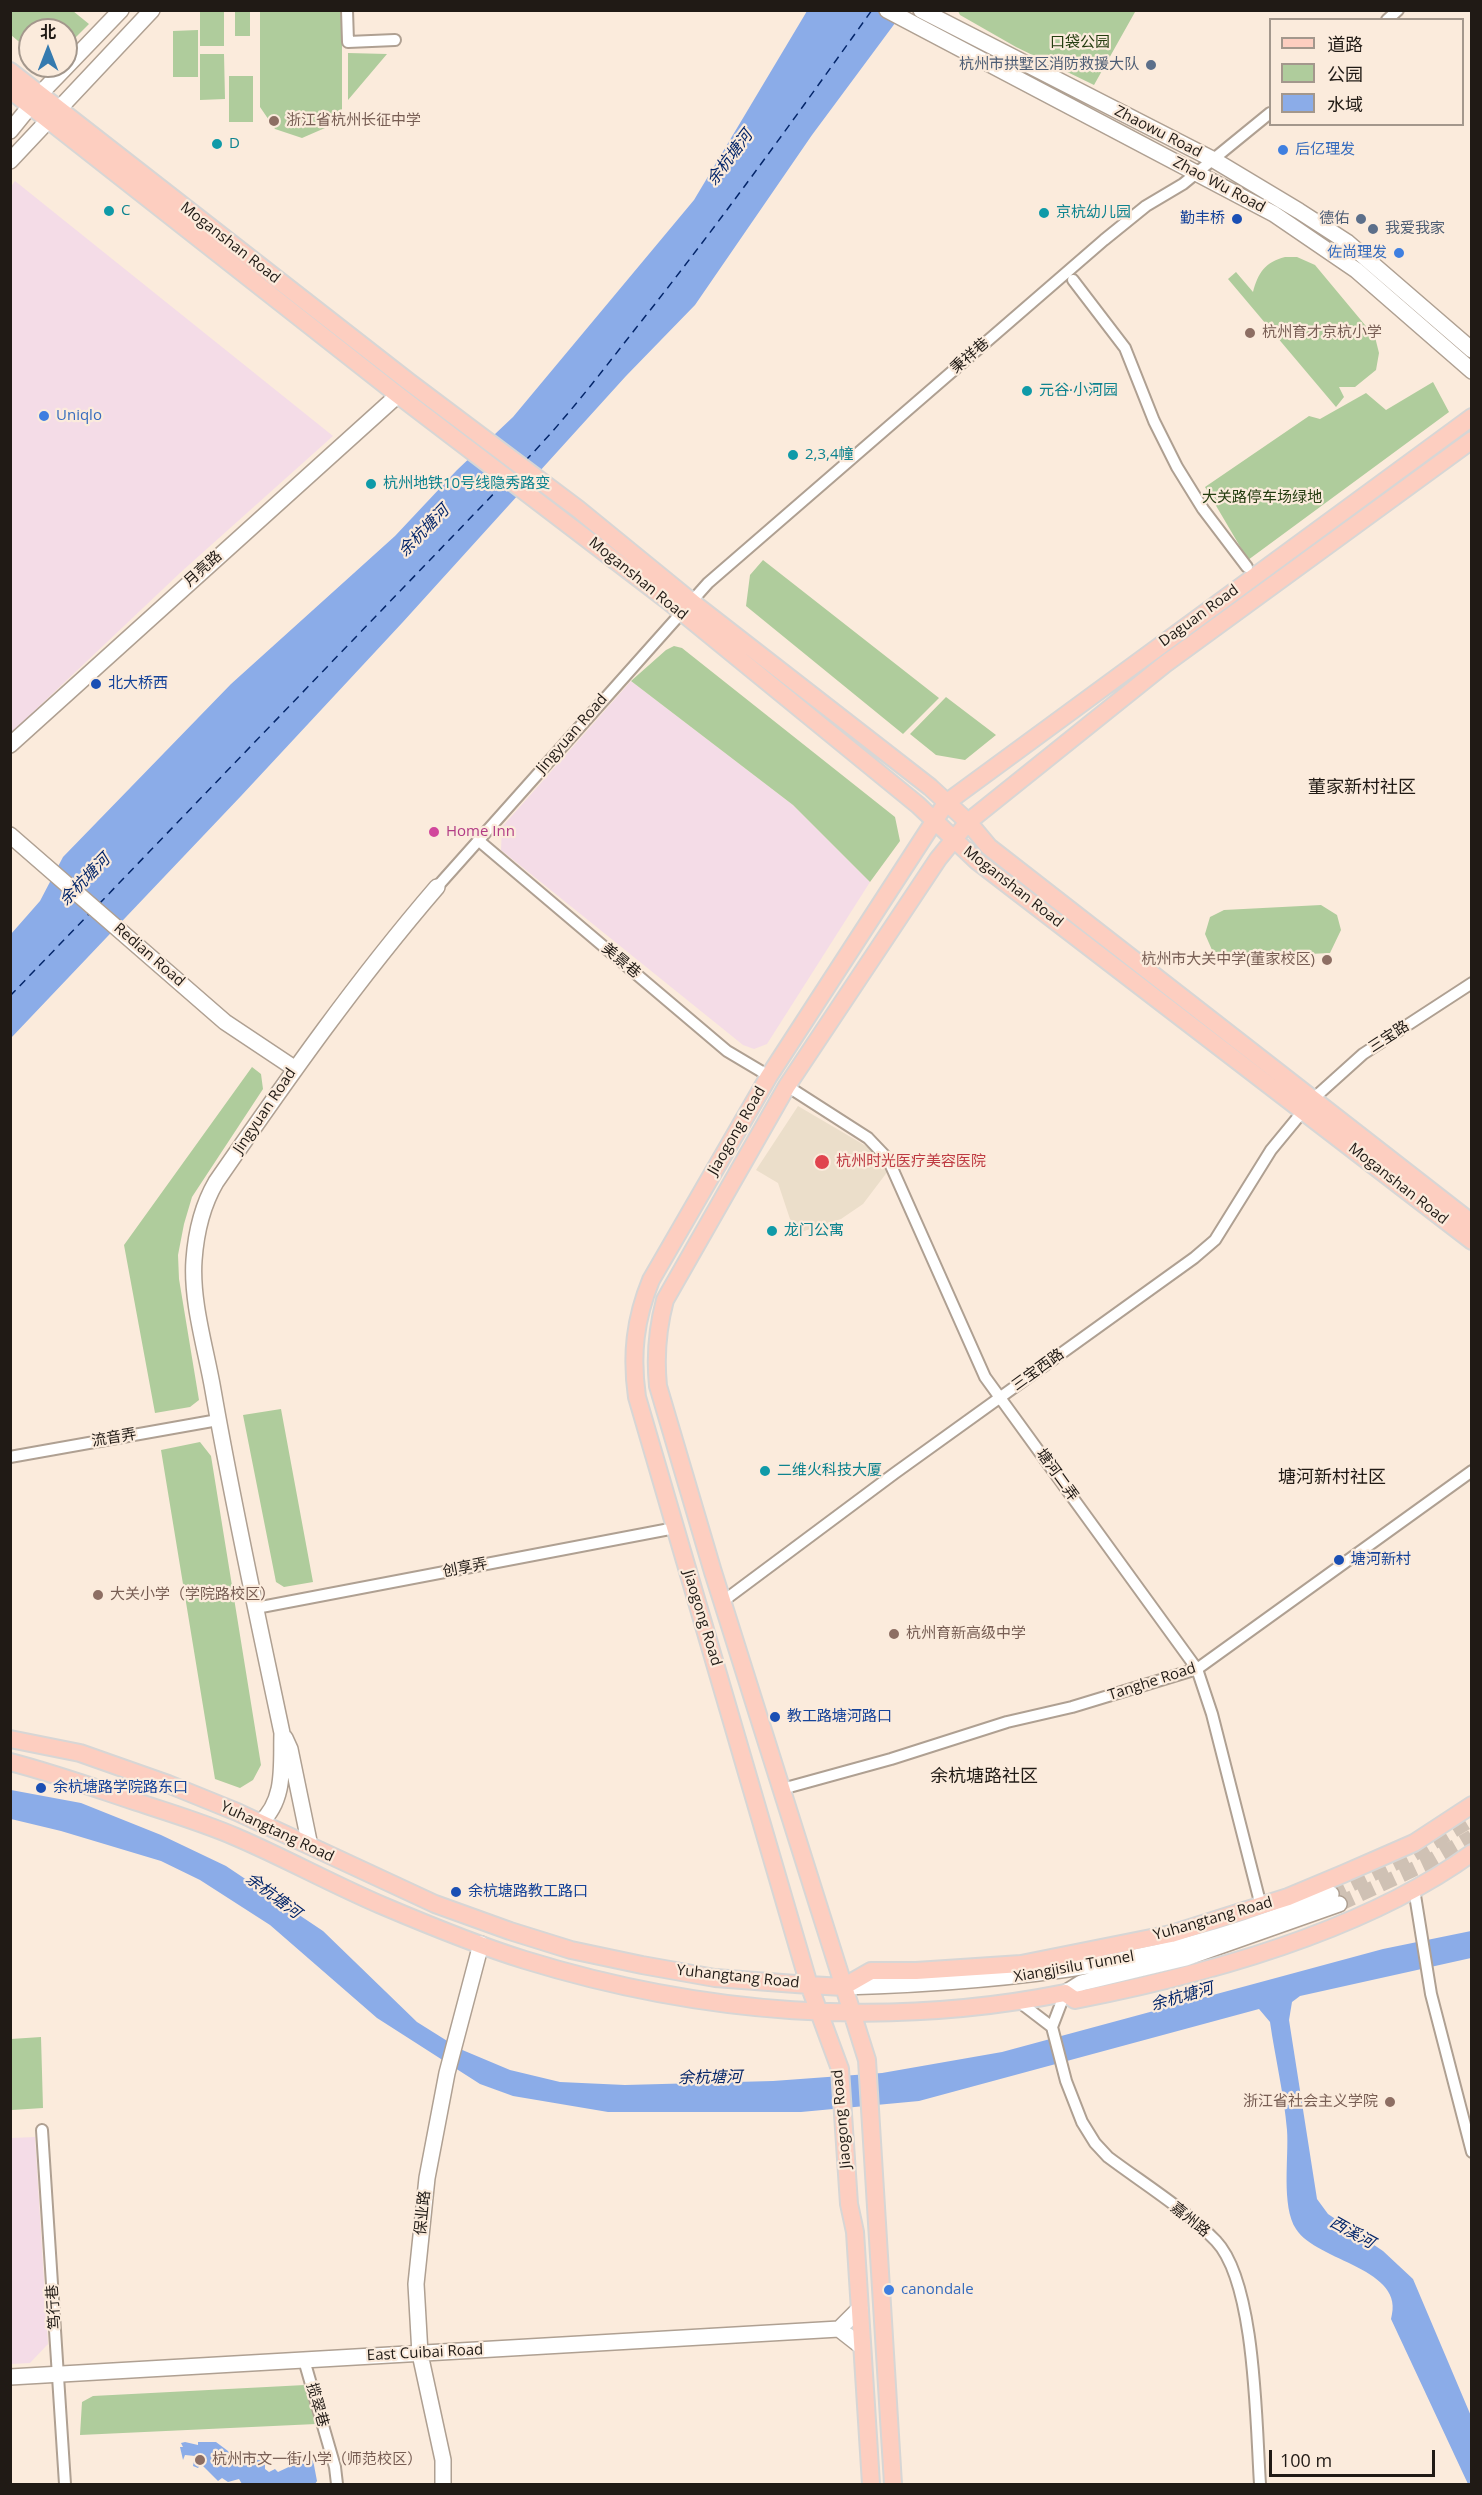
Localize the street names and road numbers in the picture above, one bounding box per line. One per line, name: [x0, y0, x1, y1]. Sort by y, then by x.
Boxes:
street label: Zhaowu Road: [1111, 102, 1205, 162]
street label: Zhao Wu Road: [1170, 153, 1268, 217]
street label: Moganshan Road: [176, 198, 284, 288]
street label: 秉祥巷: [947, 334, 993, 378]
street label: Moganshan Road: [585, 534, 691, 624]
street label: 月亮路: [180, 547, 226, 591]
street label: Daguan Road: [1156, 581, 1242, 651]
street label: Jingyuan Road: [533, 691, 611, 777]
street label: Moganshan Road: [959, 842, 1067, 932]
street label: Redian Road: [110, 919, 188, 991]
street label: 美景巷: [598, 940, 644, 982]
street label: 三宝路: [1365, 1017, 1413, 1057]
street label: Jingyuan Road: [230, 1065, 300, 1157]
street label: Jiaogong Road: [704, 1083, 770, 1179]
street label: Moganshan Road: [1344, 1139, 1452, 1229]
street label: 三宝西路: [1008, 1345, 1068, 1395]
street label: 流音弄: [90, 1425, 138, 1451]
street label: 塘河二弄: [1032, 1445, 1082, 1505]
street label: 创享弄: [441, 1555, 489, 1581]
street label: Jiaogong Road: [679, 1568, 725, 1668]
street label: Tanghe Road: [1106, 1659, 1198, 1705]
street label: Yuhangtang Road: [217, 1798, 337, 1866]
street label: Yuhangtang Road: [1151, 1893, 1275, 1945]
street label: Xiangjisilu Tunnel: [1013, 1948, 1135, 1986]
street label: Yuhangtang Road: [676, 1962, 800, 1992]
street label: Jiaogong Road: [829, 2069, 855, 2169]
street label: 保业路: [412, 2190, 434, 2236]
street label: 嘉州路: [1167, 2199, 1213, 2241]
street label: 笃行巷: [43, 2284, 65, 2330]
street label: East Cuibai Road: [366, 2341, 484, 2365]
street label: 揽翠巷: [302, 2381, 332, 2429]

